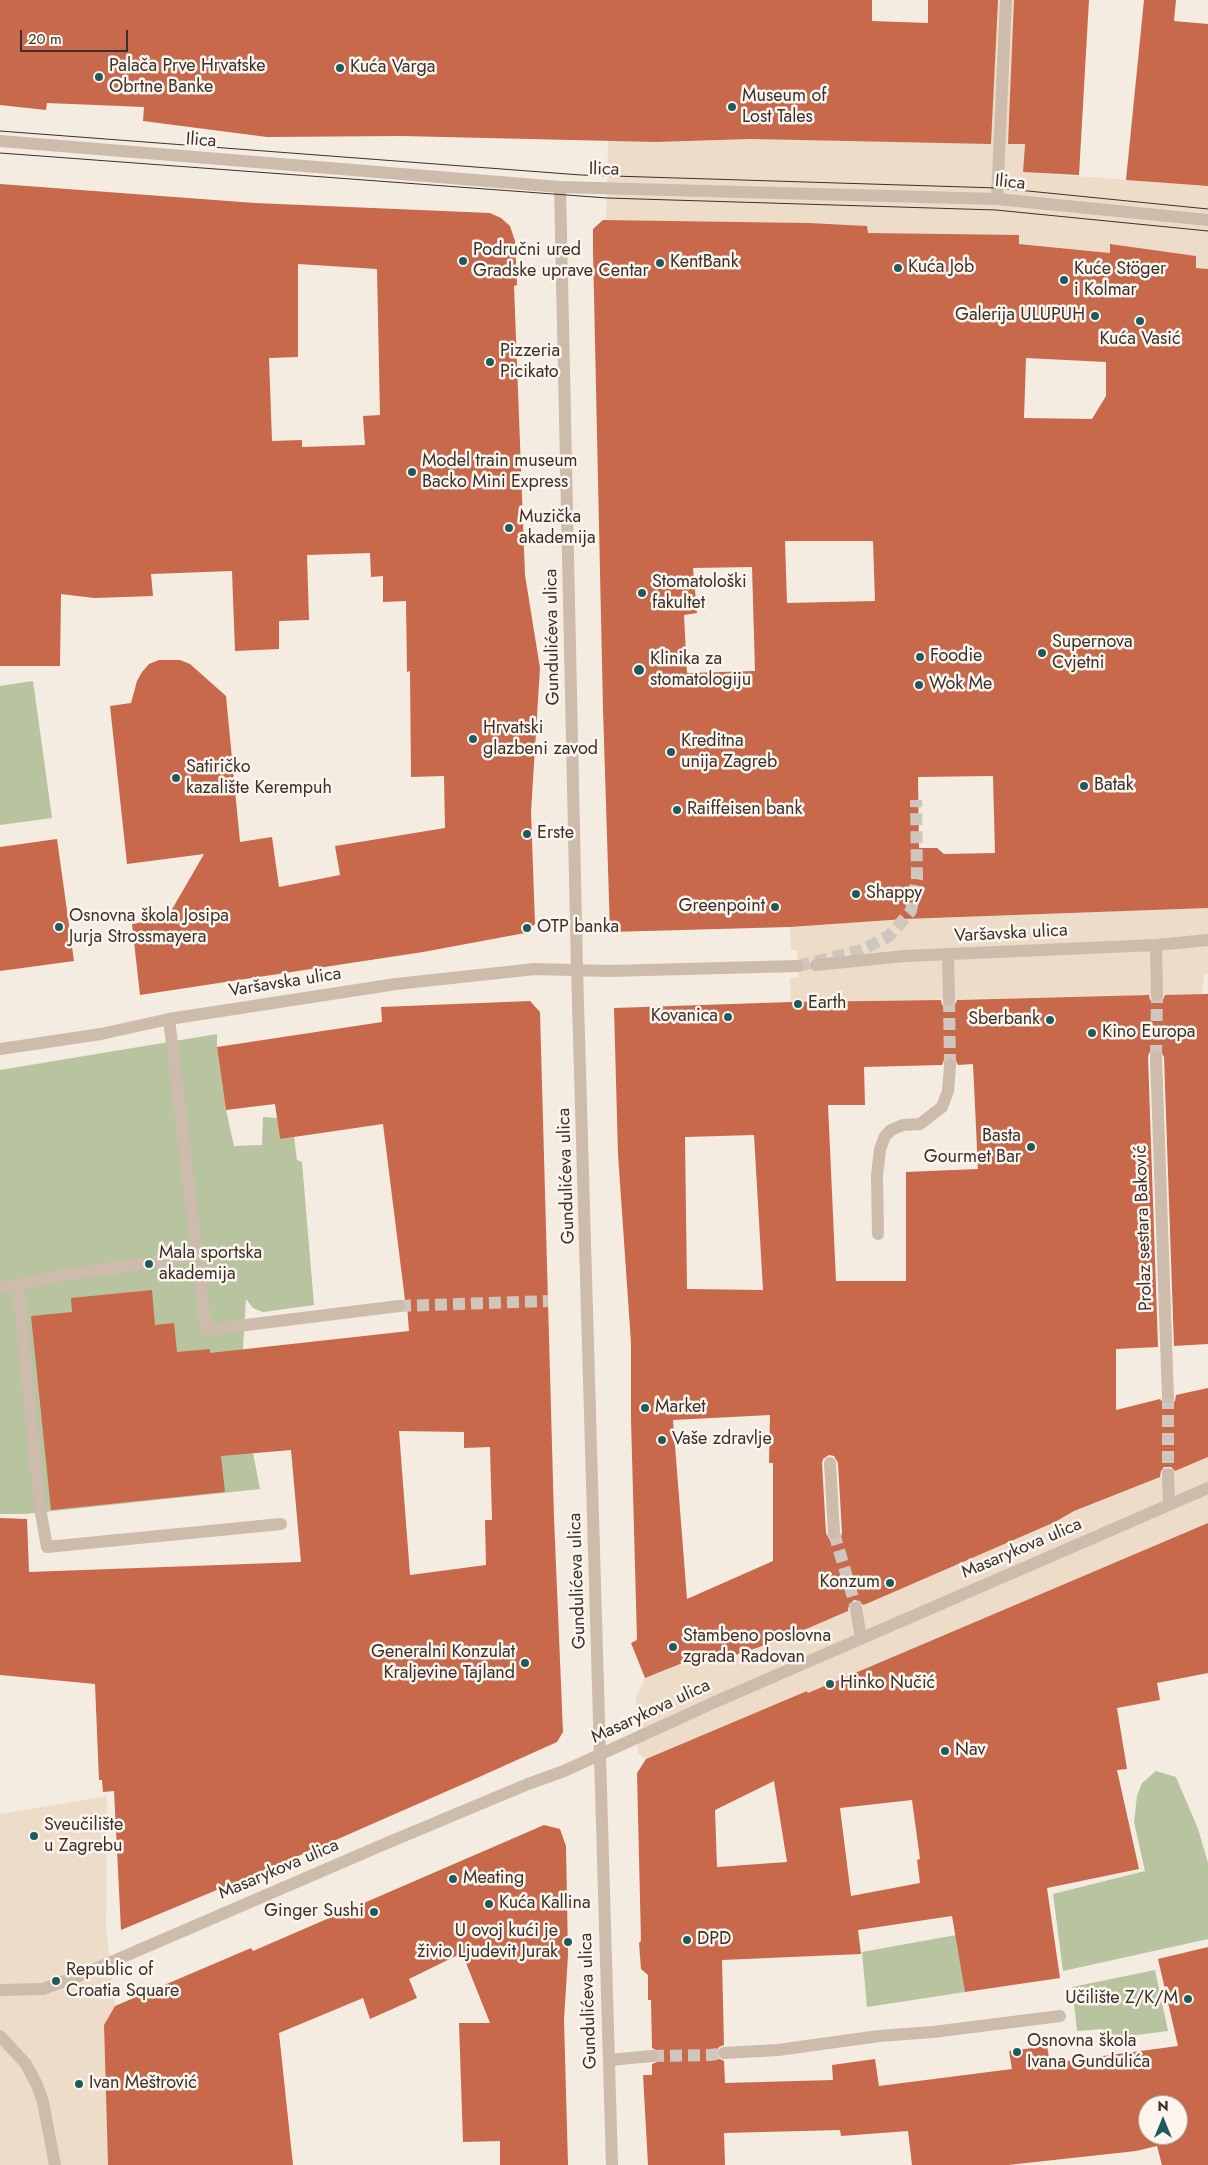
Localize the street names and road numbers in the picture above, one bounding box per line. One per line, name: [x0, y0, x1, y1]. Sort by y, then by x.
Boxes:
street label: Ilica: [185, 129, 217, 153]
street label: Ilica: [589, 159, 619, 181]
street label: Ilica: [994, 171, 1026, 195]
street label: Gundulićeva ulica: [541, 569, 565, 705]
street label: Varšavska ulica: [954, 920, 1068, 948]
street label: Varšavska ulica: [227, 963, 343, 1003]
street label: Gundulićeva ulica: [554, 1107, 580, 1245]
street label: Prolaz sestara Baković: [1130, 1145, 1158, 1311]
street label: Gundulićeva ulica: [565, 1512, 591, 1650]
street label: Masarykova ulica: [959, 1514, 1085, 1584]
street label: Masarykova ulica: [588, 1675, 714, 1749]
street label: Masarykova ulica: [216, 1835, 342, 1905]
street label: Gundulićeva ulica: [576, 1932, 602, 2070]

